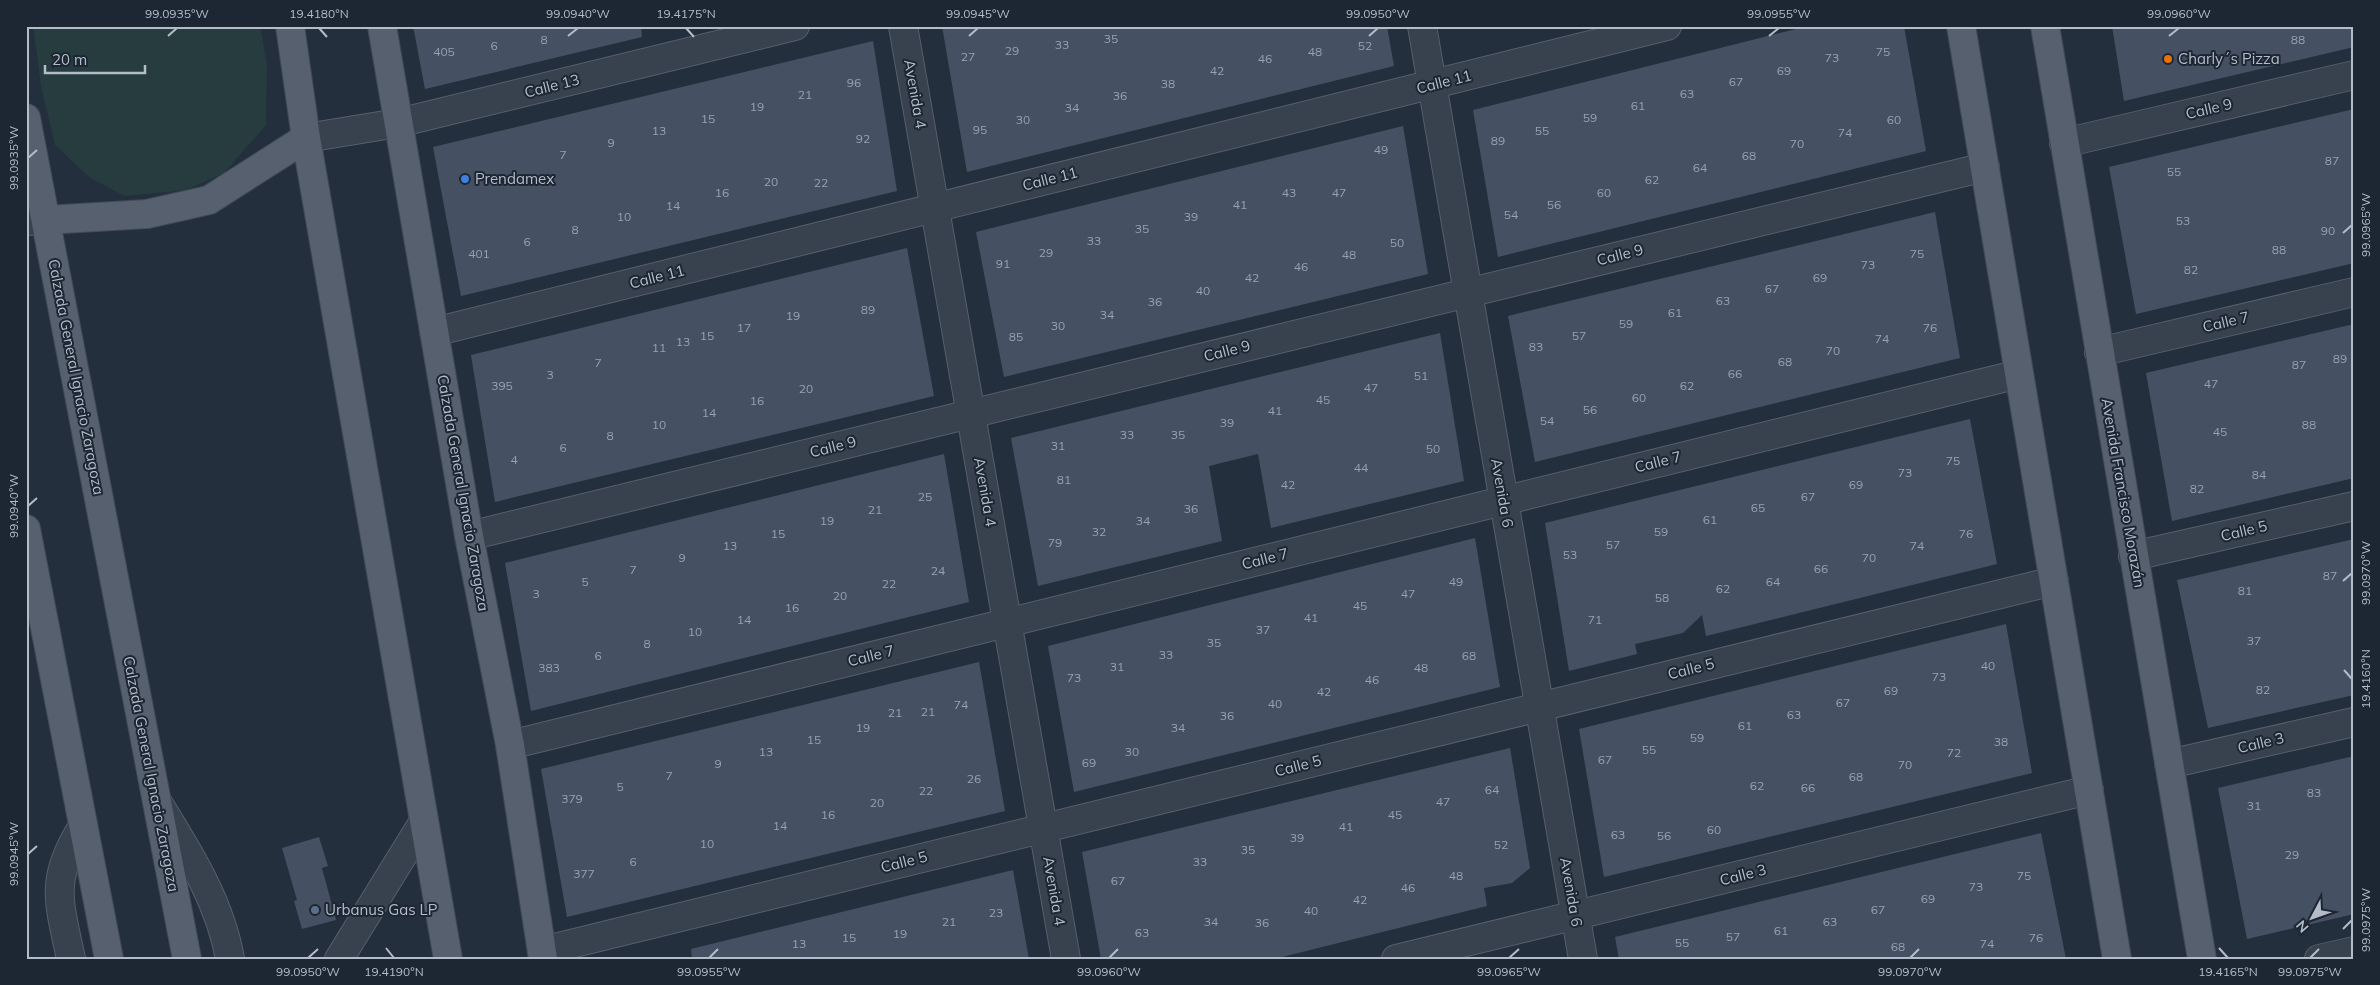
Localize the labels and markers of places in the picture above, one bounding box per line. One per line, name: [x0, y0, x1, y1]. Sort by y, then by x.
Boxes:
place label: Charly´s Pizza: [2178, 49, 2280, 68]
marker: Charly´s Pizza: [2162, 53, 2174, 65]
place label: Prendamex: [475, 169, 554, 188]
marker: Prendamex: [459, 173, 471, 185]
place label: Urbanus Gas LP: [325, 900, 438, 919]
marker: Urbanus Gas LP: [309, 904, 321, 916]

